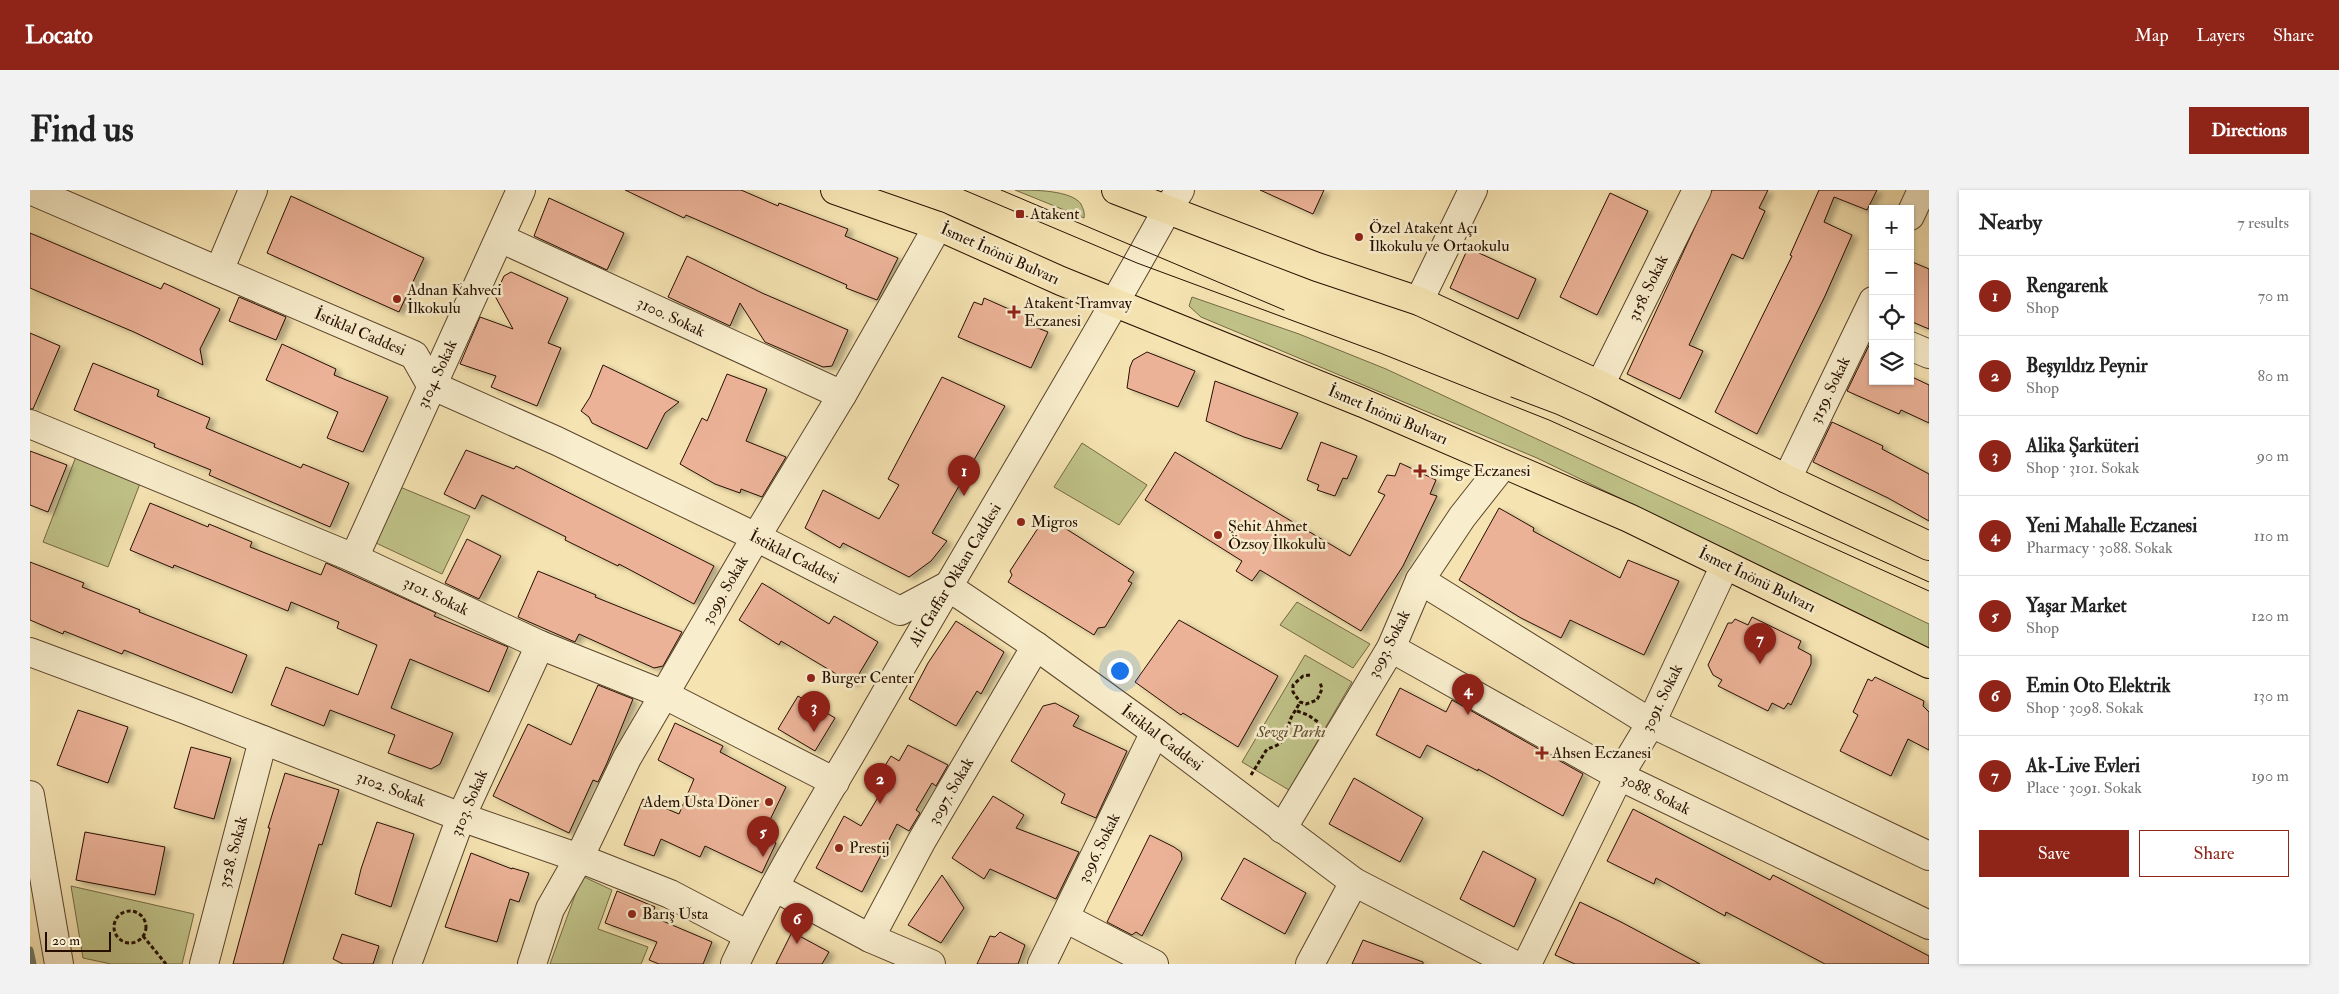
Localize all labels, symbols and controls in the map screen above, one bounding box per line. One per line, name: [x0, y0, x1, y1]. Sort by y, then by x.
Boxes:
text: Locato: [25, 20, 93, 51]
text: Map: [2135, 24, 2169, 47]
text: Layers: [2197, 24, 2245, 47]
text: Share: [2273, 24, 2314, 47]
button: Directions: [2189, 107, 2309, 154]
text: Find us: [30, 108, 134, 152]
place label: Atakent: [1029, 204, 1079, 224]
map controls: [1869, 205, 1914, 385]
button: +: [1869, 205, 1914, 250]
marker: Atakent: [1014, 208, 1026, 220]
text: Nearby: [1979, 209, 2042, 236]
text: 7 results: [2237, 213, 2289, 233]
place label: Özel Atakent Açı İlkokulu ve Ortaokulu: [1369, 218, 1509, 256]
street label: İsmet İnönü Bulvarı: [937, 219, 1063, 289]
marker: Özel Atakent Açı İlkokulu ve Ortaokulu: [1353, 231, 1365, 243]
button: −: [1869, 250, 1914, 295]
street label: 3158. Sokak: [1623, 251, 1673, 324]
text: Rengarenk: [2026, 274, 2108, 298]
place label: Adnan Kahveci İlkokulu: [406, 280, 502, 318]
text: 1: [1992, 286, 1998, 306]
text: 70 m: [2258, 286, 2289, 306]
marker: Adnan Kahveci İlkokulu: [391, 293, 403, 305]
street label: 3100. Sokak: [634, 293, 709, 342]
place label: Atakent Tramvay Eczanesi: [1023, 293, 1133, 331]
button: locate: [1869, 295, 1914, 340]
text: Shop: [2026, 298, 2059, 318]
street label: İstiklal Caddesi: [311, 304, 409, 360]
marker: Atakent Tramvay Eczanesi: [1008, 306, 1020, 318]
street label: 3104. Sokak: [412, 336, 462, 412]
button: layers: [1869, 340, 1914, 385]
street label: 3159. Sokak: [1805, 353, 1855, 427]
text: Beşyıldız Peynir: [2026, 354, 2148, 378]
text: 2: [1991, 366, 1999, 386]
text: 80 m: [2258, 366, 2289, 386]
text: Shop: [2026, 378, 2059, 398]
street label: İsmet İnönü Bulvarı: [1325, 381, 1451, 449]
text: Alika Şarküteri: [2026, 434, 2139, 458]
text: 3: [1992, 446, 1998, 466]
text: 90 m: [2257, 446, 2289, 466]
pin: 1: [948, 455, 980, 496]
text: Shop · 3101. Sokak: [2026, 458, 2139, 478]
place label: Simge Eczanesi: [1430, 461, 1530, 481]
marker: Simge Eczanesi: [1414, 465, 1426, 477]
street label: Ali Gaffar Okkan Caddesi: [904, 500, 1006, 651]
place label: Migros: [1031, 512, 1078, 532]
text: Yeni Mahalle Eczanesi: [2026, 514, 2197, 538]
marker: Migros: [1015, 516, 1027, 528]
place label: Şehit Ahmet Özsoy İlkokulu: [1228, 516, 1326, 554]
street label: İstiklal Caddesi: [746, 526, 842, 588]
text: 4: [1991, 526, 1999, 546]
text: 110 m: [2254, 526, 2289, 546]
marker: Şehit Ahmet Özsoy İlkokulu: [1212, 529, 1224, 541]
text: Pharmacy · 3088. Sokak: [2026, 538, 2173, 558]
street label: İsmet İnönü Bulvarı: [1695, 543, 1819, 617]
street label: 3099. Sokak: [697, 552, 753, 628]
street label: 3101. Sokak: [400, 572, 472, 620]
text: Yaşar Market: [2026, 594, 2127, 618]
street label: 3093. Sokak: [1363, 606, 1415, 681]
text: 5: [1991, 606, 1999, 626]
text: 120 m: [2251, 606, 2289, 626]
text: Shop: [2026, 618, 2059, 638]
pin: 7: [1744, 623, 1776, 664]
your location: [1107, 658, 1133, 684]
street label: 3091. Sokak: [1637, 661, 1687, 735]
place label: Burger Center: [821, 668, 914, 688]
marker: Burger Center: [805, 672, 817, 684]
pin: 4: [1452, 674, 1484, 715]
text: Emin Oto Elektrik: [2026, 674, 2171, 698]
text: 6: [1991, 686, 1999, 706]
text: 130 m: [2253, 686, 2289, 706]
pin: 3: [798, 691, 830, 732]
text: Shop · 3098. Sokak: [2026, 698, 2144, 718]
street label: İstiklal Caddesi: [1117, 701, 1207, 775]
park label: Sevgi Parkı: [1255, 722, 1326, 742]
place label: Ahsen Eczanesi: [1551, 743, 1651, 763]
marker: Ahsen Eczanesi: [1536, 747, 1548, 759]
street label: 3097. Sokak: [924, 754, 978, 828]
text: Ak-Live Evleri: [2026, 754, 2140, 778]
pin: 2: [864, 763, 896, 804]
street label: 3103. Sokak: [446, 766, 492, 840]
text: 7: [1991, 766, 1999, 786]
text: 190 m: [2251, 766, 2289, 786]
street label: 3102. Sokak: [353, 767, 429, 812]
street label: 3088. Sokak: [1618, 769, 1694, 819]
text: Place · 3091. Sokak: [2026, 778, 2142, 798]
place label: Adem Usta Döner: [642, 792, 759, 812]
marker: Adem Usta Döner: [763, 796, 775, 808]
street label: 3096. Sokak: [1073, 809, 1125, 886]
street label: 3528. Sokak: [214, 814, 252, 890]
pin: 5: [747, 816, 779, 857]
button: Save: [1979, 830, 2129, 877]
button: Share: [2139, 830, 2289, 877]
place label: Prestij: [849, 838, 889, 858]
marker: Prestij: [833, 842, 845, 854]
pin: 6: [781, 903, 813, 944]
place label: Barış Usta: [642, 904, 709, 924]
marker: Barış Usta: [626, 908, 638, 920]
scale bar: [45, 929, 111, 952]
text: 20 m: [52, 932, 80, 949]

